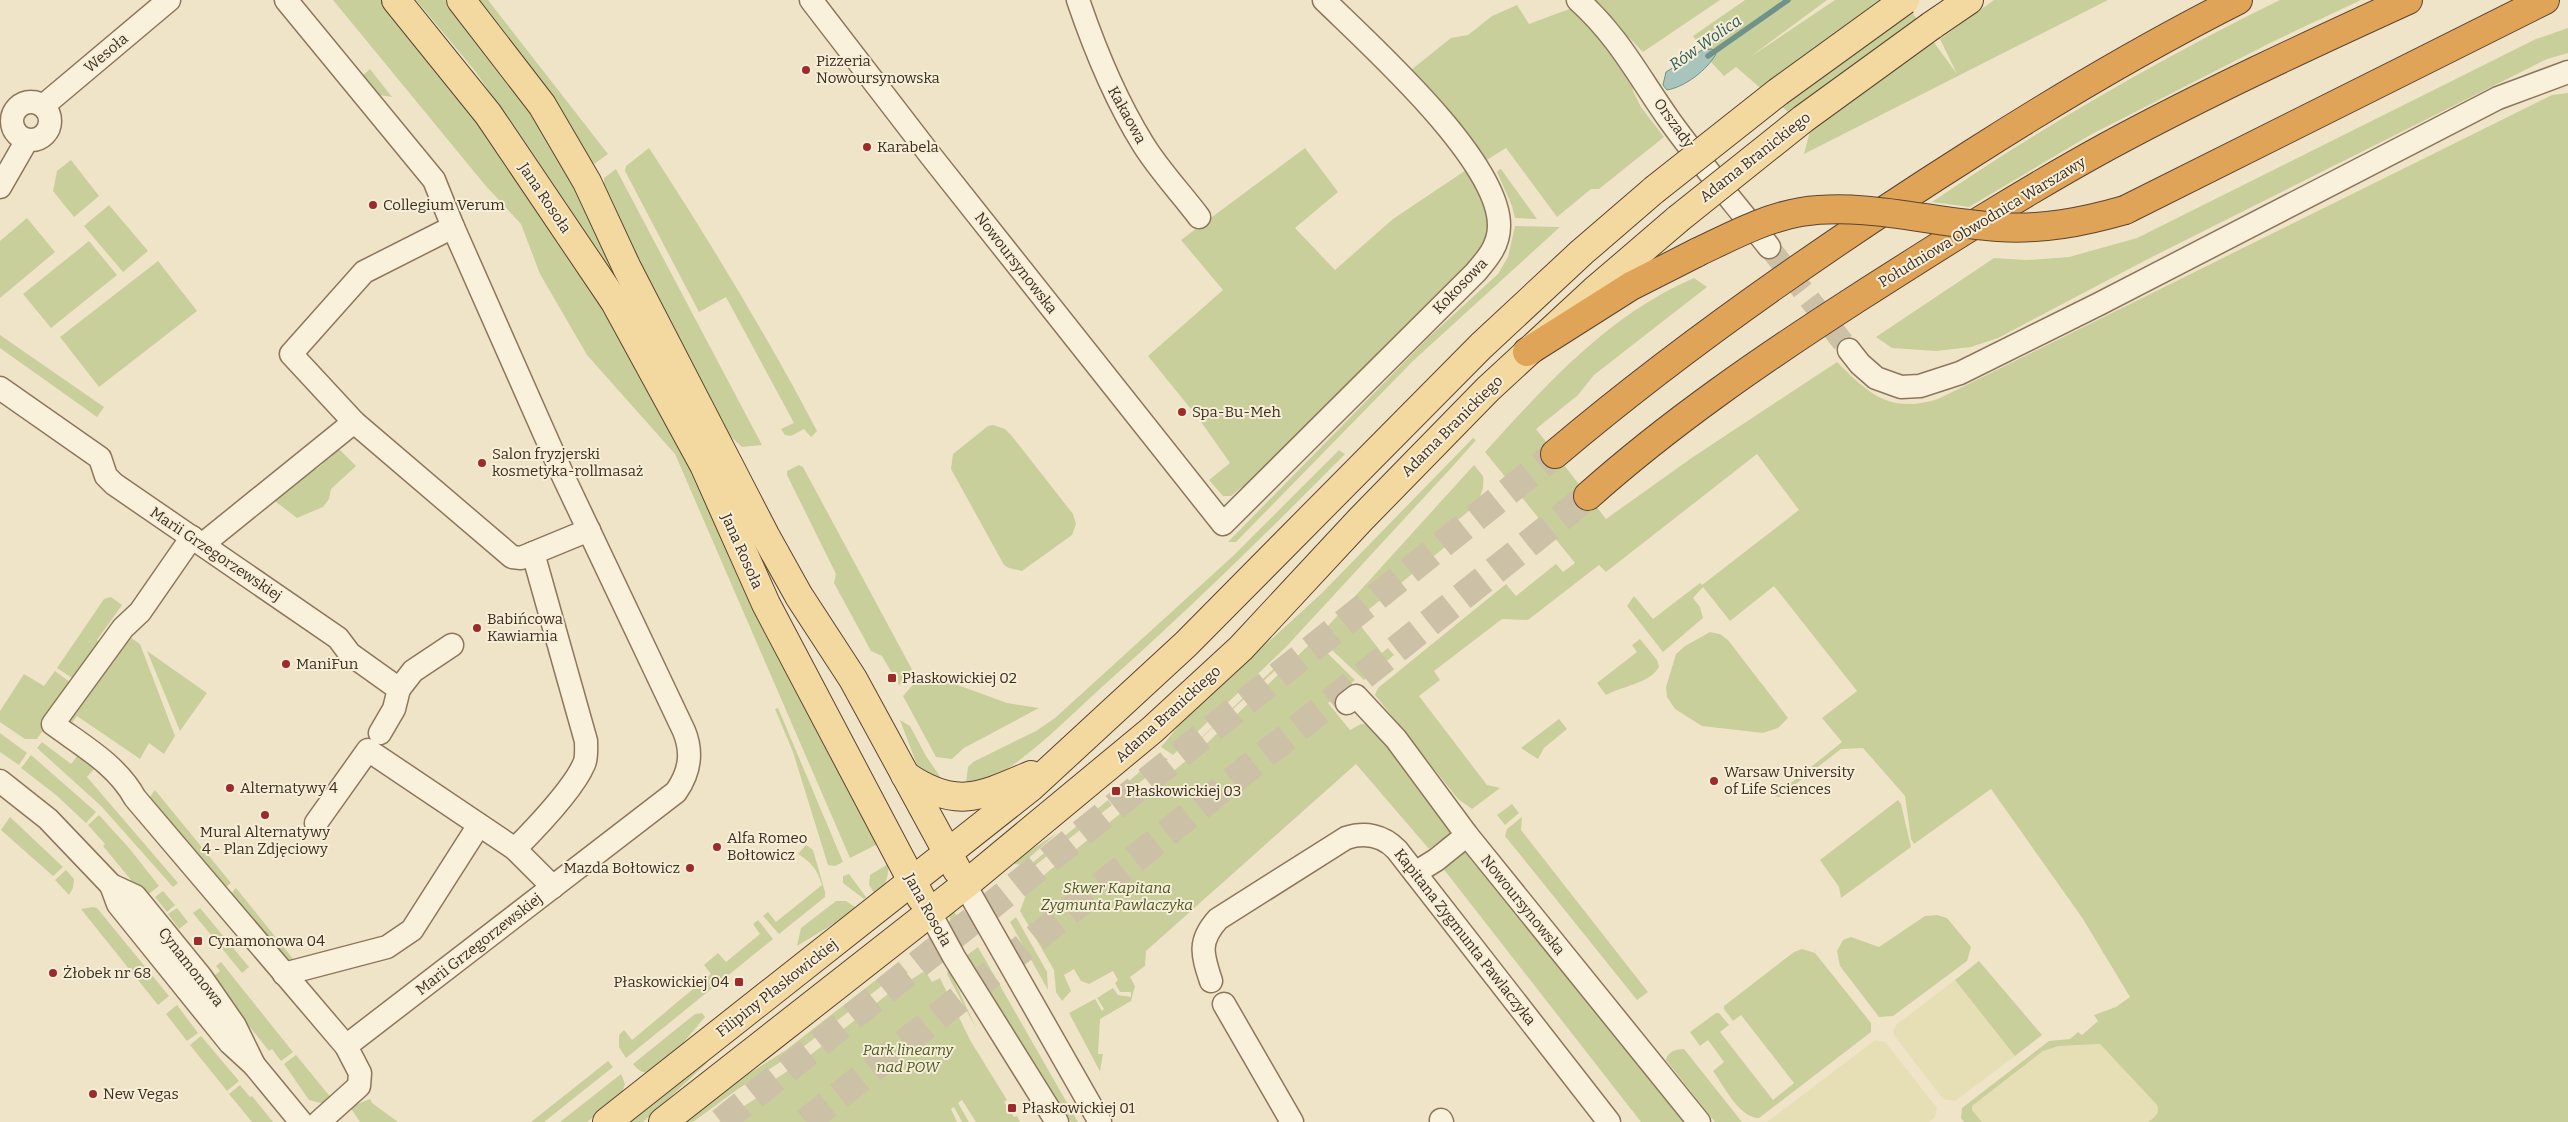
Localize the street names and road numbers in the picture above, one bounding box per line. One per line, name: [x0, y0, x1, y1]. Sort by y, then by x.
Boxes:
street label: Wesoła: [80, 30, 132, 76]
street label: Kakaowa: [1104, 83, 1150, 147]
street label: Orszady: [1650, 95, 1698, 151]
street label: Adama Branickiego: [1696, 108, 1814, 206]
street label: Południowa Obwodnica Warszawy: [1875, 153, 2089, 291]
street label: Jana Rosoła: [514, 159, 575, 237]
street label: Nowoursynowska: [971, 209, 1061, 317]
street label: Kokosowa: [1429, 254, 1491, 318]
street label: Adama Branickiego: [1398, 372, 1506, 480]
street label: Marii Grzegorzewskiej: [147, 503, 285, 605]
street label: Jana Rosoła: [717, 510, 767, 592]
street label: Adama Branickiego: [1112, 662, 1224, 766]
street label: Kapitana Zygmunta Pawlaczyka: [1390, 845, 1540, 1029]
street label: Nowoursynowska: [1477, 851, 1569, 959]
street label: Jana Rosoła: [900, 869, 955, 950]
street label: Marii Grzegorzewskiej: [412, 889, 546, 999]
street label: Cynamonowa: [154, 924, 228, 1010]
street label: Filipiny Płaskowickiej: [713, 935, 841, 1041]

